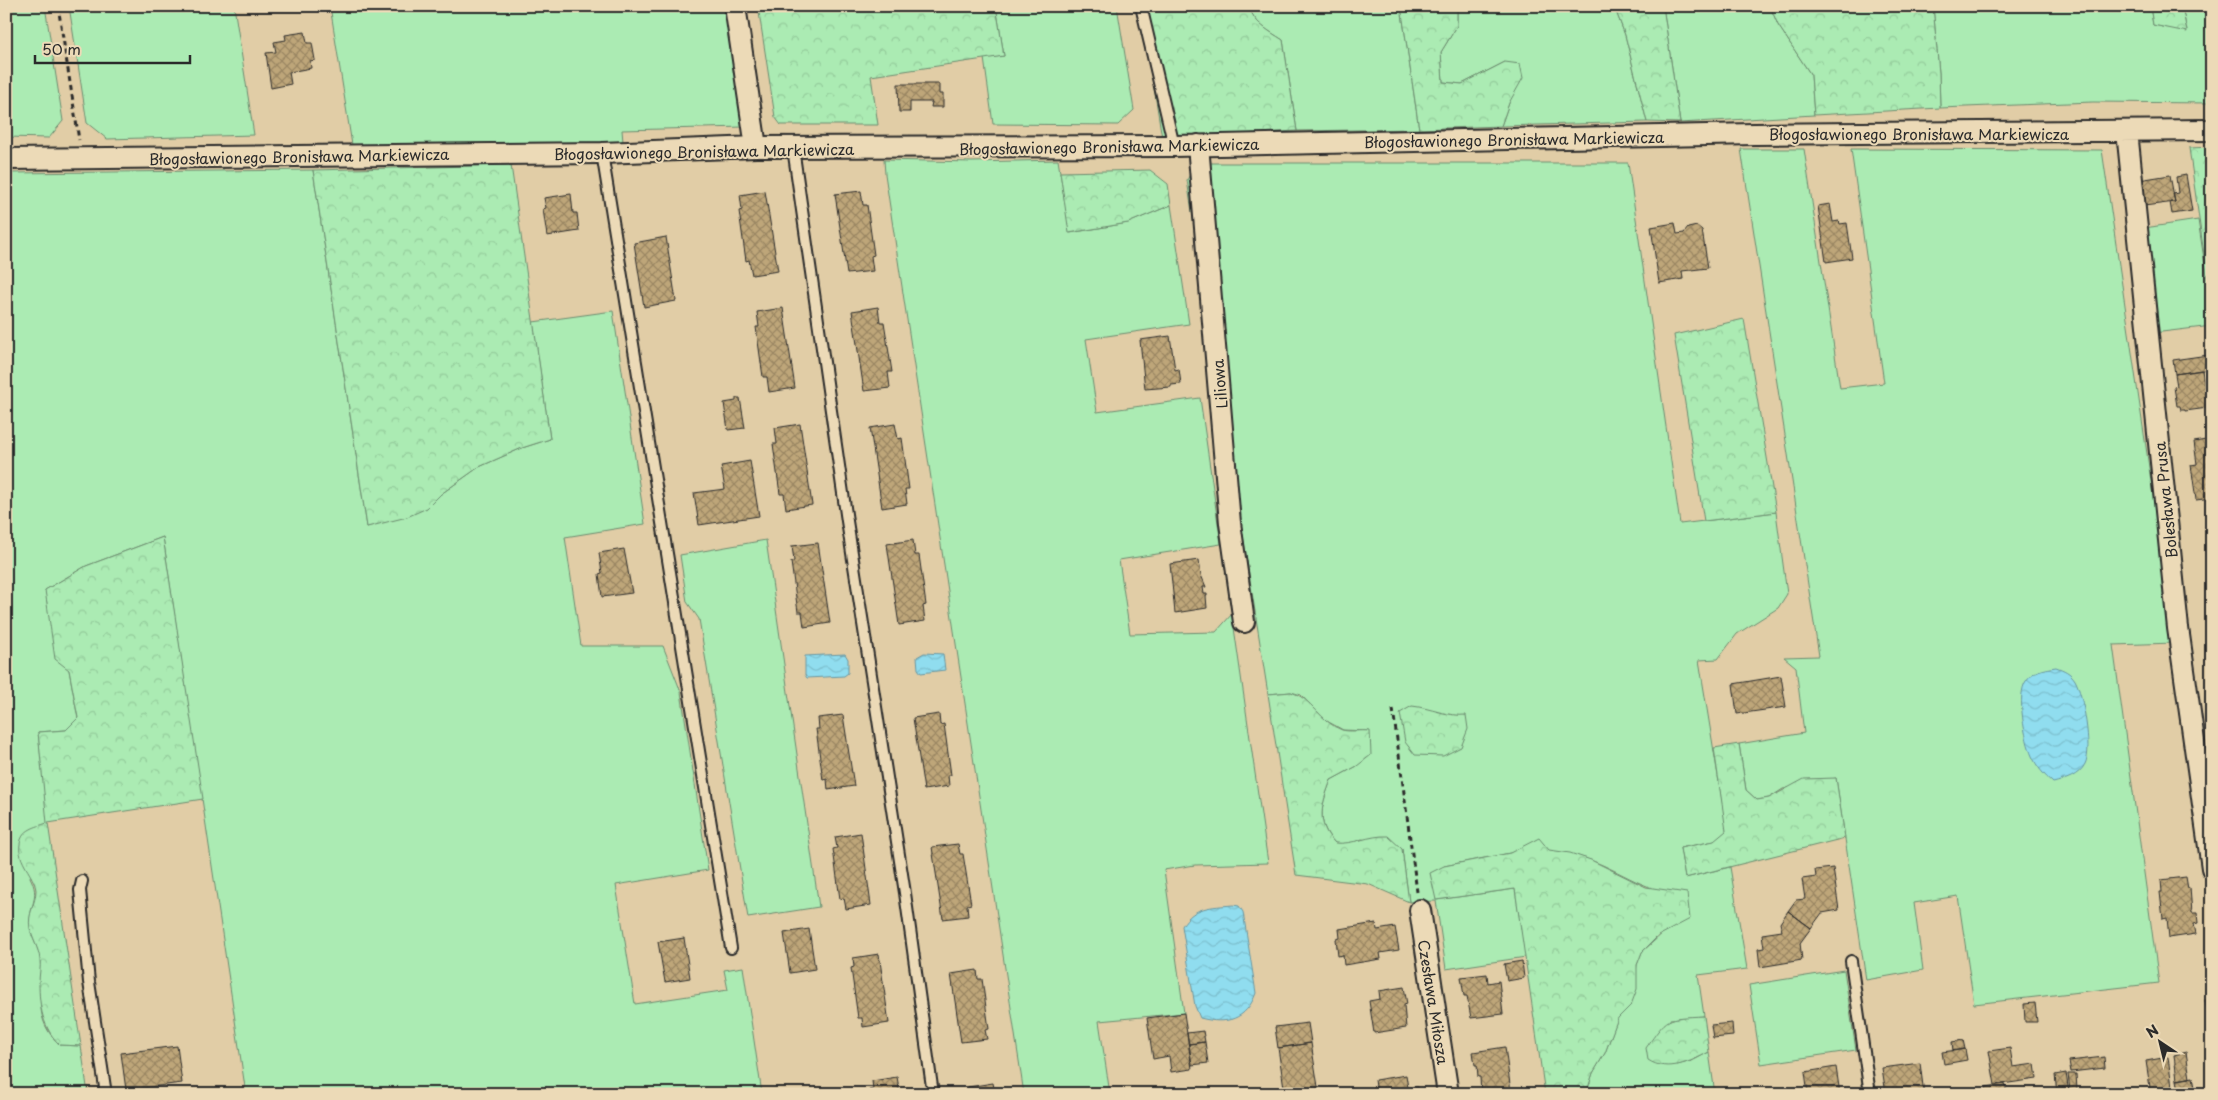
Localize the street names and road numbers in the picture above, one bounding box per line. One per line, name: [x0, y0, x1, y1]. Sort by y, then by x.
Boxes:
street label: Błogosławionego Bronisława Markiewicza: [1769, 122, 2070, 145]
street label: Błogosławionego Bronisława Markiewicza: [1364, 125, 1665, 153]
street label: Błogosławionego Bronisława Markiewicza: [959, 132, 1260, 160]
street label: Błogosławionego Bronisława Markiewicza: [554, 137, 855, 165]
street label: Błogosławionego Bronisława Markiewicza: [149, 142, 450, 170]
street label: Liliowa: [1205, 358, 1233, 410]
street label: Bolesława Prusa: [2147, 440, 2183, 559]
street label: Czesława Miłosza: [1413, 938, 1455, 1067]

